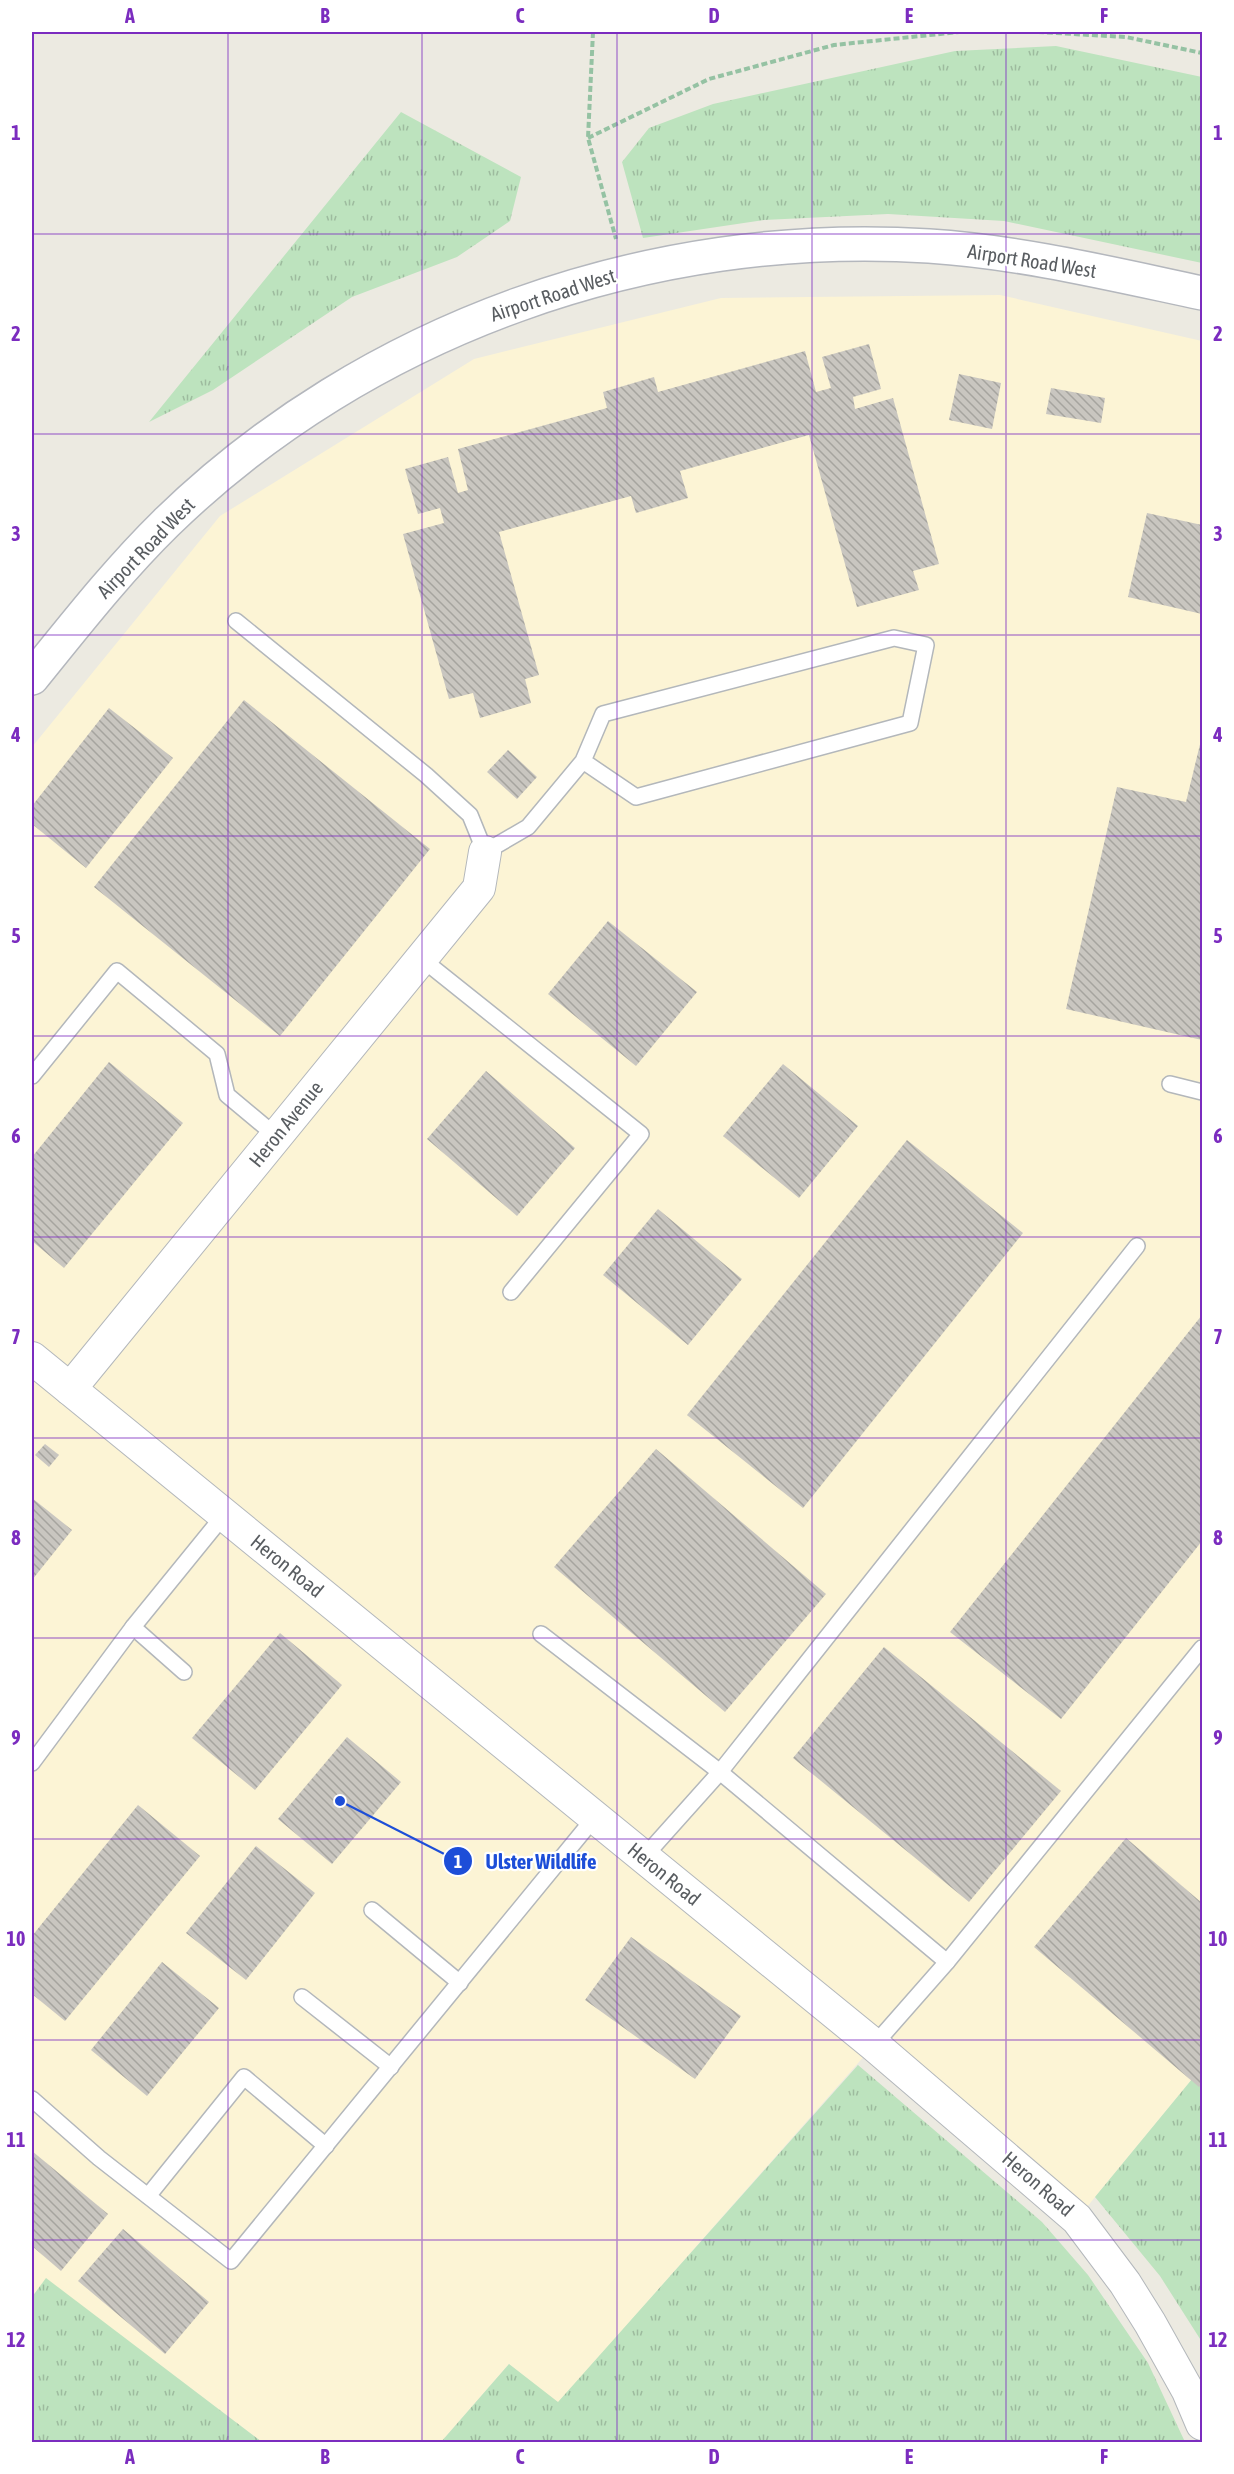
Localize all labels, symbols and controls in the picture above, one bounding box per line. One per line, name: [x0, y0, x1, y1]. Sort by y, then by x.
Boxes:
text: A: [124, 4, 135, 27]
text: B: [320, 4, 330, 27]
text: C: [516, 4, 525, 27]
text: D: [708, 4, 720, 27]
text: E: [905, 4, 914, 27]
text: F: [1100, 4, 1108, 27]
text: 1: [11, 121, 21, 144]
text: 1: [1213, 121, 1223, 144]
street label: Airport Road West: [966, 239, 1098, 282]
street label: Airport Road West: [487, 263, 618, 326]
text: 2: [11, 322, 21, 345]
text: 2: [1213, 322, 1223, 345]
street label: Airport Road West: [92, 493, 199, 602]
text: 3: [11, 522, 21, 545]
text: 3: [1213, 522, 1223, 545]
text: 4: [10, 723, 21, 746]
text: 4: [1212, 723, 1223, 746]
text: 5: [11, 924, 21, 947]
text: 5: [1213, 924, 1223, 947]
street label: Heron Avenue: [244, 1076, 327, 1171]
text: 6: [11, 1124, 21, 1147]
text: 6: [1213, 1124, 1223, 1147]
text: 7: [11, 1325, 21, 1348]
text: 7: [1213, 1325, 1223, 1348]
text: 8: [11, 1526, 21, 1549]
text: 8: [1213, 1526, 1223, 1549]
street label: Heron Road: [246, 1529, 328, 1602]
text: 9: [11, 1726, 21, 1749]
text: 9: [1213, 1726, 1223, 1749]
street label: Heron Road: [623, 1837, 705, 1910]
callout: Ulster Wildlife: [443, 1842, 608, 1881]
text: Ulster Wildlife: [486, 1849, 596, 1873]
text: 1: [454, 1851, 462, 1872]
text: 10: [7, 1927, 25, 1950]
text: 10: [1209, 1927, 1227, 1950]
text: 11: [7, 2128, 25, 2151]
text: 11: [1209, 2128, 1227, 2151]
street label: Heron Road: [998, 2147, 1079, 2221]
text: 12: [7, 2328, 25, 2351]
text: 12: [1209, 2328, 1227, 2351]
text: A: [124, 2445, 135, 2468]
text: B: [320, 2445, 330, 2468]
text: C: [516, 2445, 525, 2468]
text: D: [708, 2445, 720, 2468]
text: E: [905, 2445, 914, 2468]
text: F: [1100, 2445, 1108, 2468]

